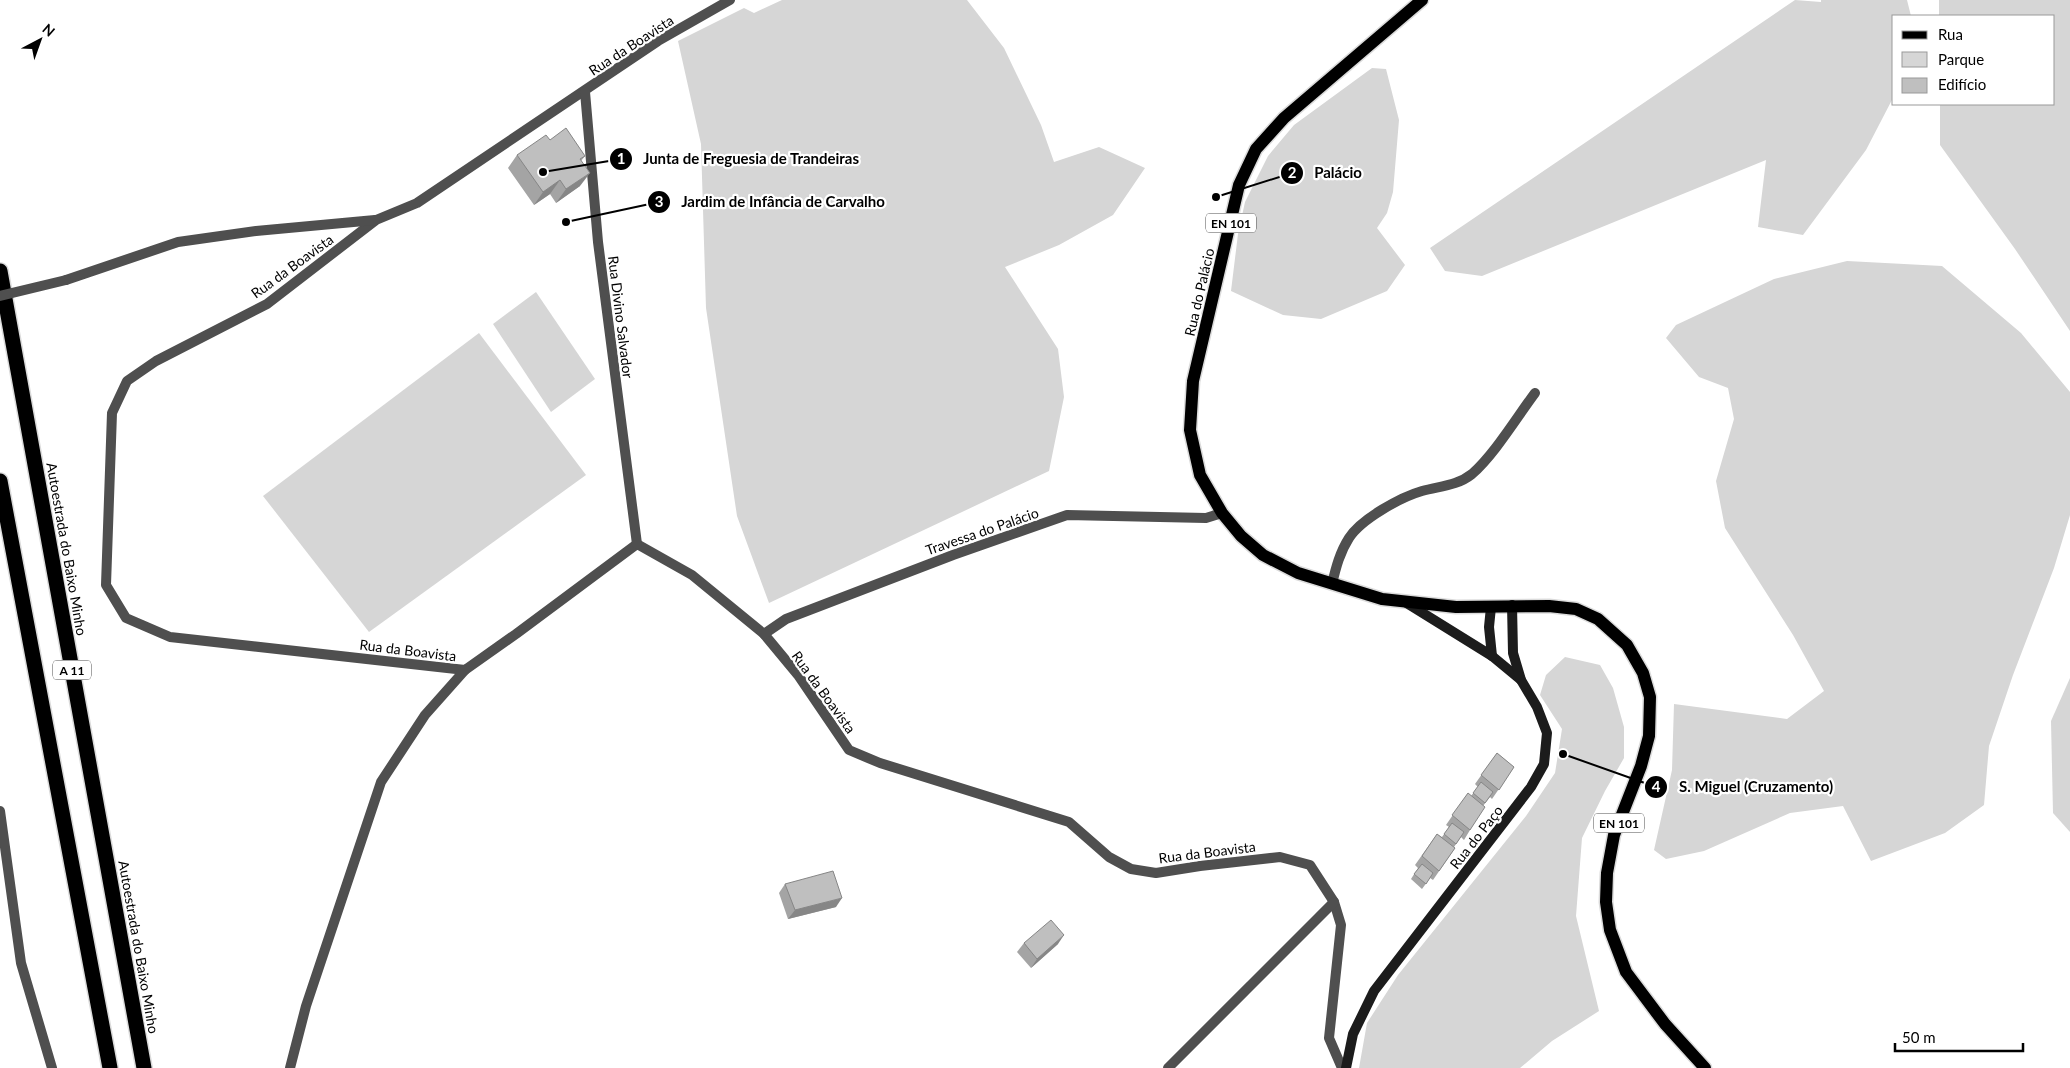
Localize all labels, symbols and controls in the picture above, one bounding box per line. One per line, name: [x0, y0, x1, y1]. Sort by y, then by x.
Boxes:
street label: Rua da Boavista: [585, 11, 677, 79]
north arrow: [15, 15, 65, 65]
legend: [1892, 15, 2055, 105]
text: N: [39, 20, 59, 40]
text: Rua: [1938, 25, 1963, 43]
text: Parque: [1938, 50, 1984, 68]
text: Edifício: [1938, 75, 1986, 93]
callout: Junta de Freguesia de Trandeiras: [608, 144, 870, 174]
text: 1: [617, 149, 625, 167]
text: Junta de Freguesia de Trandeiras: [643, 149, 859, 167]
callout: Palácio: [1279, 158, 1372, 188]
text: 2: [1288, 163, 1297, 181]
text: Palácio: [1314, 163, 1362, 181]
callout: Jardim de Infância de Carvalho: [646, 187, 895, 217]
text: 3: [655, 192, 663, 210]
text: Jardim de Infância de Carvalho: [681, 192, 885, 210]
road number: EN 101: [1206, 214, 1256, 232]
street label: Rua da Boavista: [248, 230, 336, 302]
street label: Rua do Palácio: [1181, 246, 1217, 338]
street label: Rua Divino Salvador: [605, 255, 637, 379]
street label: Autoestrada do Baixo Minho: [43, 461, 91, 637]
street label: Travessa do Palácio: [923, 504, 1041, 558]
street label: Rua da Boavista: [359, 636, 457, 664]
street label: Rua da Boavista: [788, 648, 860, 736]
road number: A 11: [53, 660, 91, 680]
callout: S. Miguel (Cruzamento): [1644, 772, 1843, 802]
text: 4: [1652, 777, 1661, 795]
text: S. Miguel (Cruzamento): [1679, 777, 1833, 795]
street label: Rua do Paço: [1446, 802, 1506, 872]
road number: EN 101: [1594, 814, 1644, 832]
street label: Rua da Boavista: [1158, 838, 1256, 866]
street label: Autoestrada do Baixo Minho: [115, 859, 163, 1035]
scale bar: [1895, 1020, 2022, 1052]
text: 50 m: [1902, 1028, 1936, 1046]

